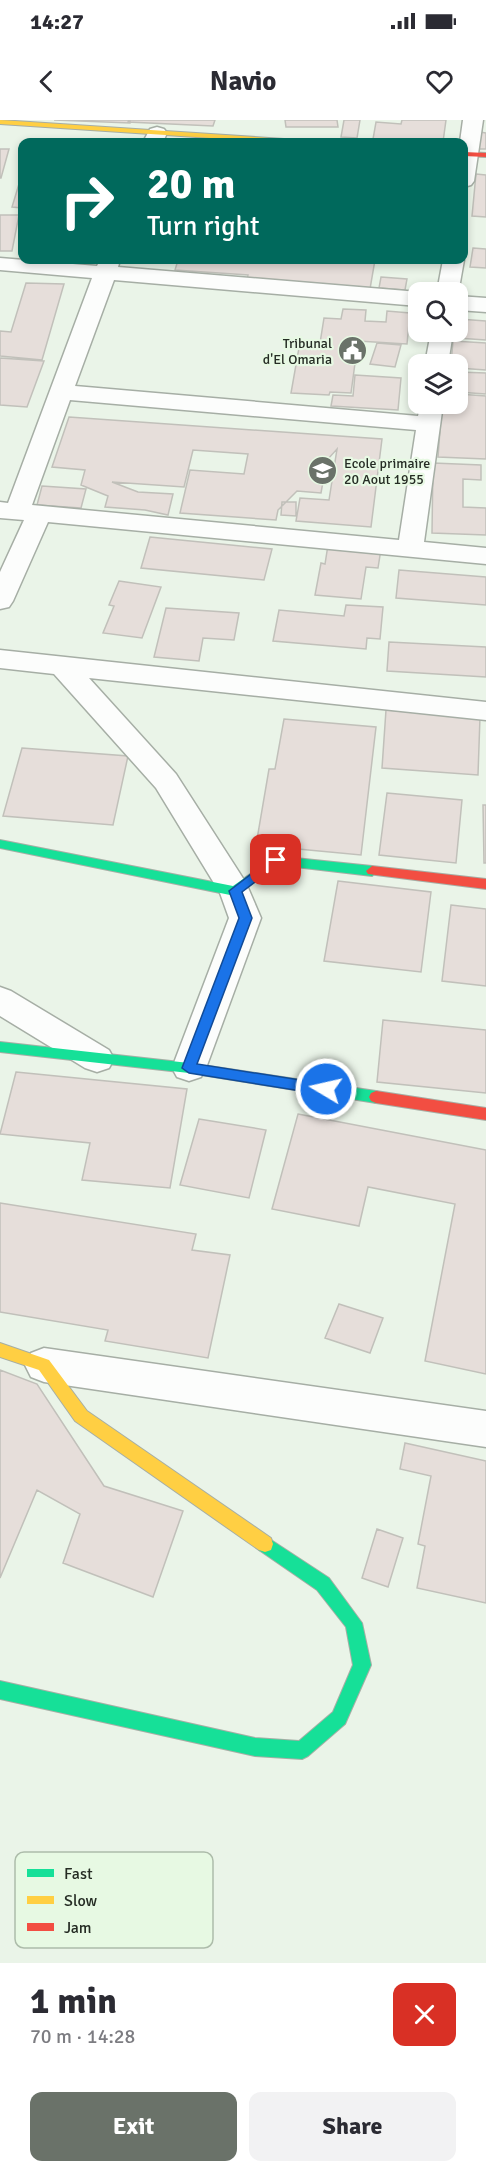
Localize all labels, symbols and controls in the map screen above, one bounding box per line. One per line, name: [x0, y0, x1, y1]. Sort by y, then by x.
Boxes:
text: 14:27: [30, 8, 84, 35]
icon: back: [30, 65, 63, 98]
text: Navio: [210, 65, 276, 98]
icon: heart: [423, 65, 456, 98]
text: 20 m: [147, 159, 236, 210]
icon: right: [48, 162, 126, 240]
text: Turn right: [147, 210, 260, 243]
map controls: [408, 282, 468, 414]
button: search: [408, 282, 468, 342]
place label: Tribunal d'El Omaria: [263, 335, 332, 368]
public building icon: Tribunal d'El Omaria: [337, 335, 369, 367]
button: layers: [408, 354, 468, 414]
school or university icon: Ecole primaire 20 Aout 1955: [307, 455, 339, 487]
place label: Ecole primaire 20 Aout 1955: [344, 455, 430, 488]
pin: [250, 834, 301, 885]
icon: arrive: [259, 843, 292, 876]
position arrow: [294, 1057, 358, 1121]
legend: [15, 1852, 213, 1948]
text: Fast: [64, 1864, 93, 1884]
text: Slow: [64, 1891, 98, 1911]
text: Jam: [64, 1918, 92, 1938]
text: 1 min: [30, 1979, 117, 2024]
button: close: [393, 1983, 456, 2046]
text: 70 m · 14:28: [30, 2024, 135, 2049]
button: Exit: [30, 2092, 237, 2161]
button: Share: [249, 2092, 456, 2161]

